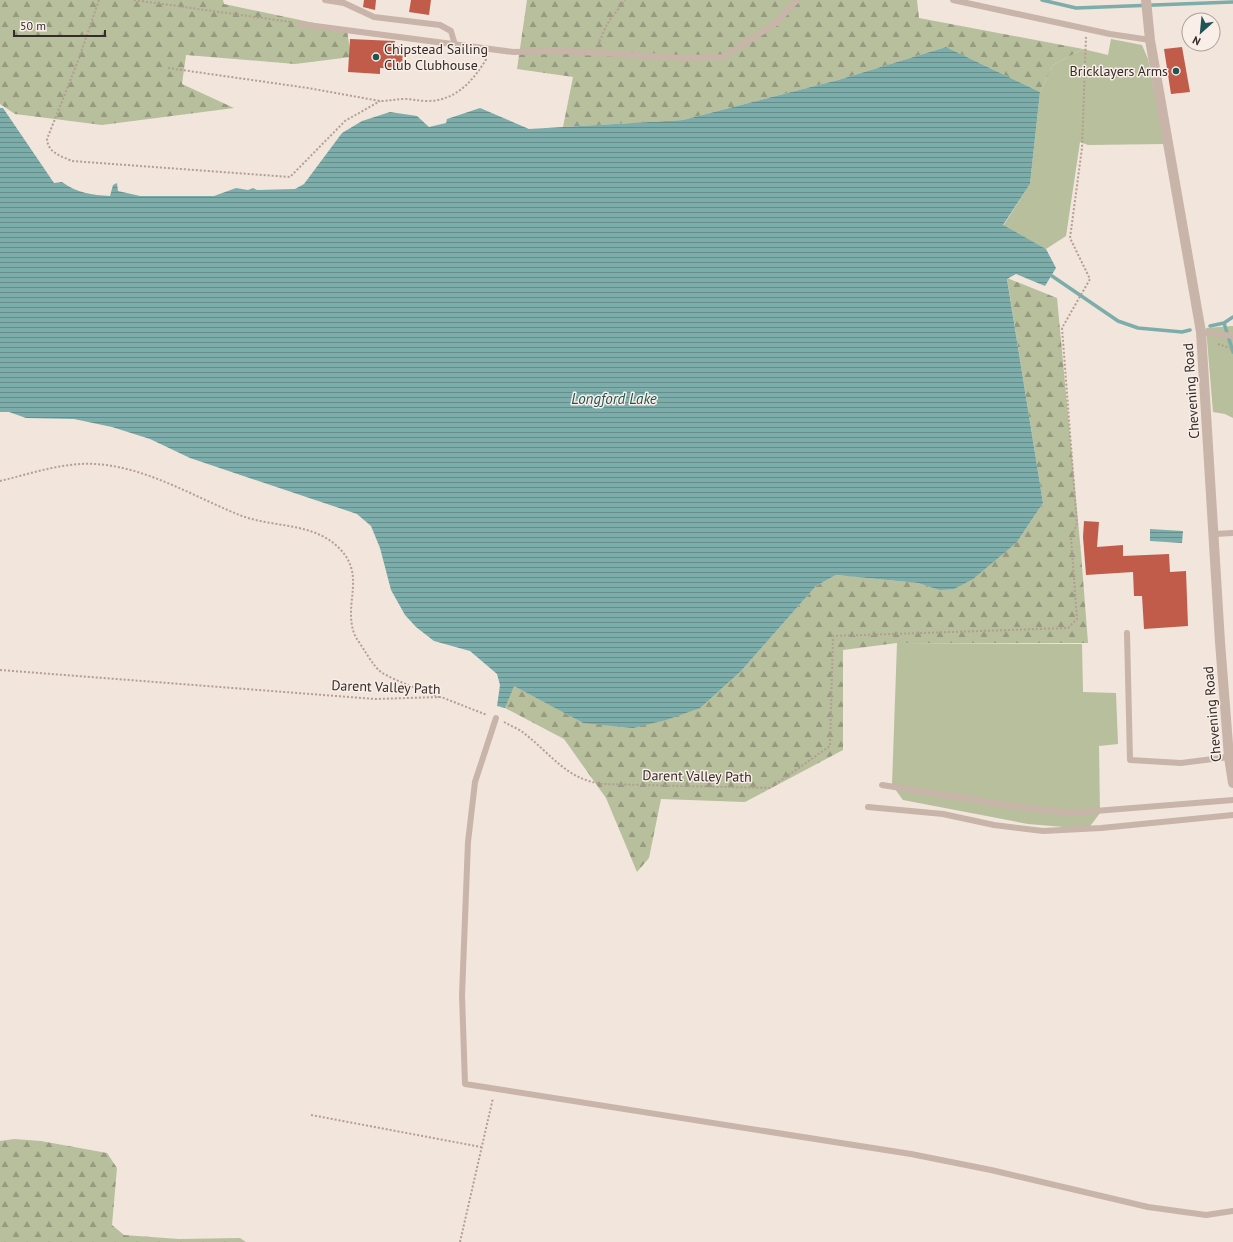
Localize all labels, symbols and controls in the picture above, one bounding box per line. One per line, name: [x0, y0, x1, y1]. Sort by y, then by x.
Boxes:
scale bar: [14, 12, 105, 38]
north arrow: [1181, 12, 1221, 52]
text: 50 m: [20, 18, 46, 33]
text: N: [1190, 33, 1203, 49]
place label: Chipstead Sailing Club Clubhouse: [384, 40, 488, 74]
marker: Chipstead Sailing Club Clubhouse: [371, 52, 381, 62]
place label: Bricklayers Arms: [1070, 62, 1168, 80]
marker: Bricklayers Arms: [1171, 66, 1181, 76]
street label: Chevening Road: [1179, 342, 1203, 440]
water label: Longford Lake: [571, 389, 657, 408]
street label: Chevening Road: [1199, 665, 1225, 763]
street label: Darent Valley Path: [331, 676, 441, 698]
street label: Darent Valley Path: [642, 766, 752, 786]

